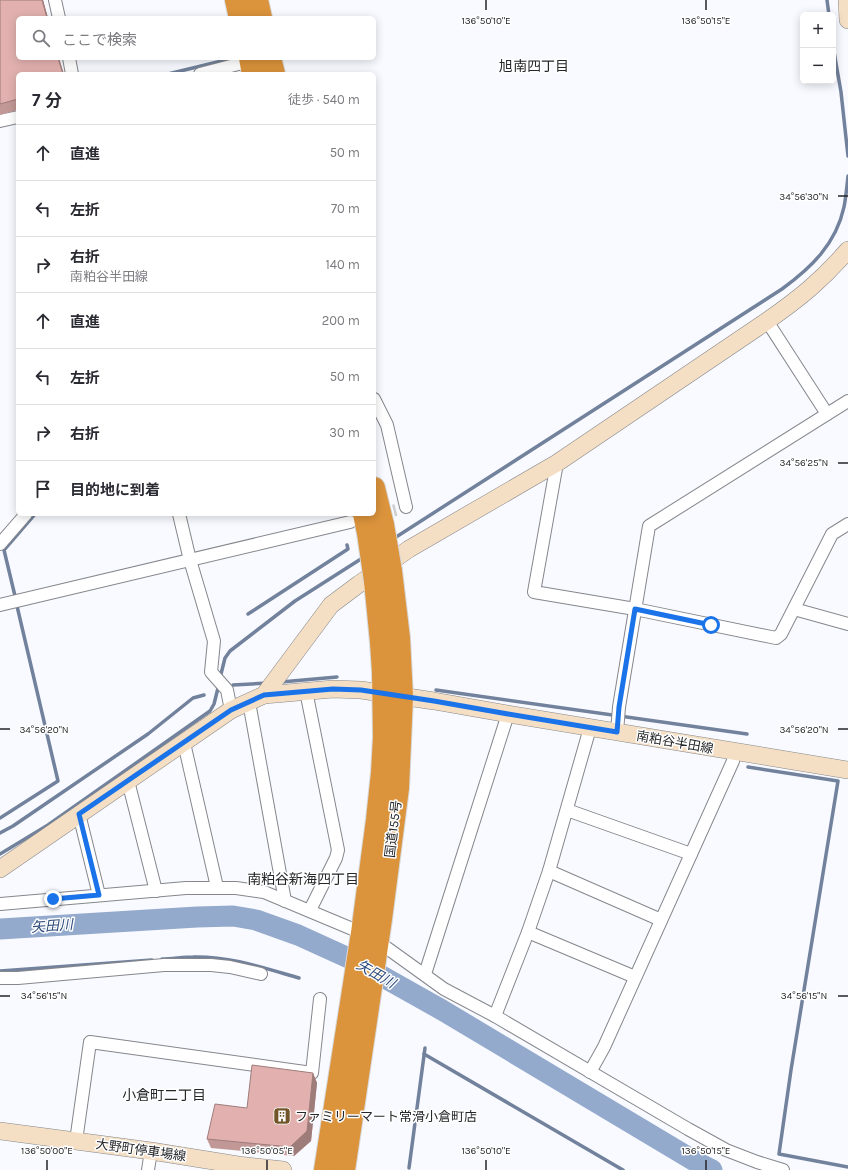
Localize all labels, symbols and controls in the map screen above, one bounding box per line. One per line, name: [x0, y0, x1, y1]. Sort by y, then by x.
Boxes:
map controls: [800, 12, 836, 84]
button: +: [800, 12, 836, 48]
text: 136°50'10"E: [461, 15, 511, 27]
text: 136°50'15"E: [682, 15, 730, 27]
search box: [16, 16, 376, 60]
icon: search: [30, 27, 52, 49]
text: ここで検索: [62, 31, 137, 49]
button: −: [800, 48, 836, 84]
district label: 旭南四丁目: [499, 58, 569, 75]
text: 7 分: [32, 90, 62, 110]
text: 徒歩 · 540 m: [288, 92, 360, 107]
icon: ahead: [32, 142, 54, 164]
text: 直進: [70, 145, 100, 163]
text: 50 m: [330, 145, 360, 160]
text: 34°56'30"N: [779, 191, 829, 203]
icon: left: [32, 198, 54, 220]
text: 左折: [70, 201, 100, 219]
text: 70 m: [331, 201, 360, 216]
text: 右折: [70, 248, 100, 266]
icon: right: [32, 254, 54, 276]
text: 140 m: [325, 257, 360, 272]
text: 南粕谷半田線: [70, 269, 148, 284]
icon: ahead: [32, 310, 54, 332]
text: 直進: [70, 313, 100, 331]
text: 200 m: [322, 313, 360, 328]
icon: left: [32, 366, 54, 388]
text: 左折: [70, 369, 100, 387]
text: 50 m: [330, 369, 360, 384]
icon: right: [32, 422, 54, 444]
text: 右折: [70, 425, 100, 443]
text: 30 m: [329, 425, 360, 440]
text: 34°56'25"N: [780, 457, 828, 469]
icon: arrive: [32, 478, 54, 500]
text: 目的地に到着: [70, 481, 160, 499]
route start: [702, 616, 720, 634]
text: 34°56'20"N: [19, 724, 69, 736]
text: 34°56'20"N: [779, 724, 829, 736]
street label: 南粕谷半田線: [635, 728, 715, 756]
street label: 国道155号: [382, 799, 404, 859]
district label: 南粕谷新海四丁目: [247, 871, 359, 888]
route end: [44, 890, 62, 908]
water label: 矢田川: [30, 916, 76, 936]
water label: 矢田川: [354, 956, 400, 993]
text: 34°56'15"N: [21, 990, 67, 1002]
text: 34°56'15"N: [781, 990, 827, 1002]
district label: 小倉町二丁目: [122, 1087, 206, 1104]
building icon: ファミリーマート常滑小倉町店: [272, 1106, 292, 1126]
place label: ファミリーマート常滑小倉町店: [295, 1109, 477, 1124]
street label: 大野町停車場線: [95, 1136, 187, 1164]
text: 136°50'00"E: [21, 1145, 73, 1157]
text: 136°50'05"E: [241, 1145, 293, 1157]
text: 136°50'10"E: [461, 1145, 511, 1157]
text: 136°50'15"E: [682, 1145, 730, 1157]

